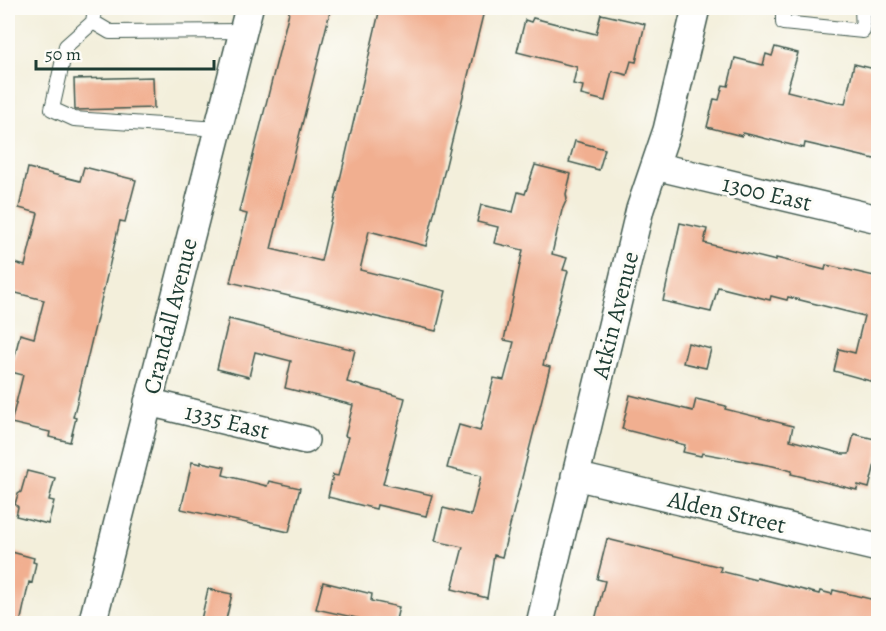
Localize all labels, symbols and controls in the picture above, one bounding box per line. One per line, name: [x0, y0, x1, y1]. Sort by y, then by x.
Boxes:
scale bar: [36, 33, 214, 71]
text: 50 m: [45, 42, 81, 66]
street label: 1300 East: [719, 167, 815, 219]
street label: Crandall Avenue: [135, 235, 205, 397]
street label: Atkin Avenue: [584, 248, 646, 383]
street label: 1335 East: [182, 395, 273, 447]
street label: Alden Street: [664, 483, 789, 541]

